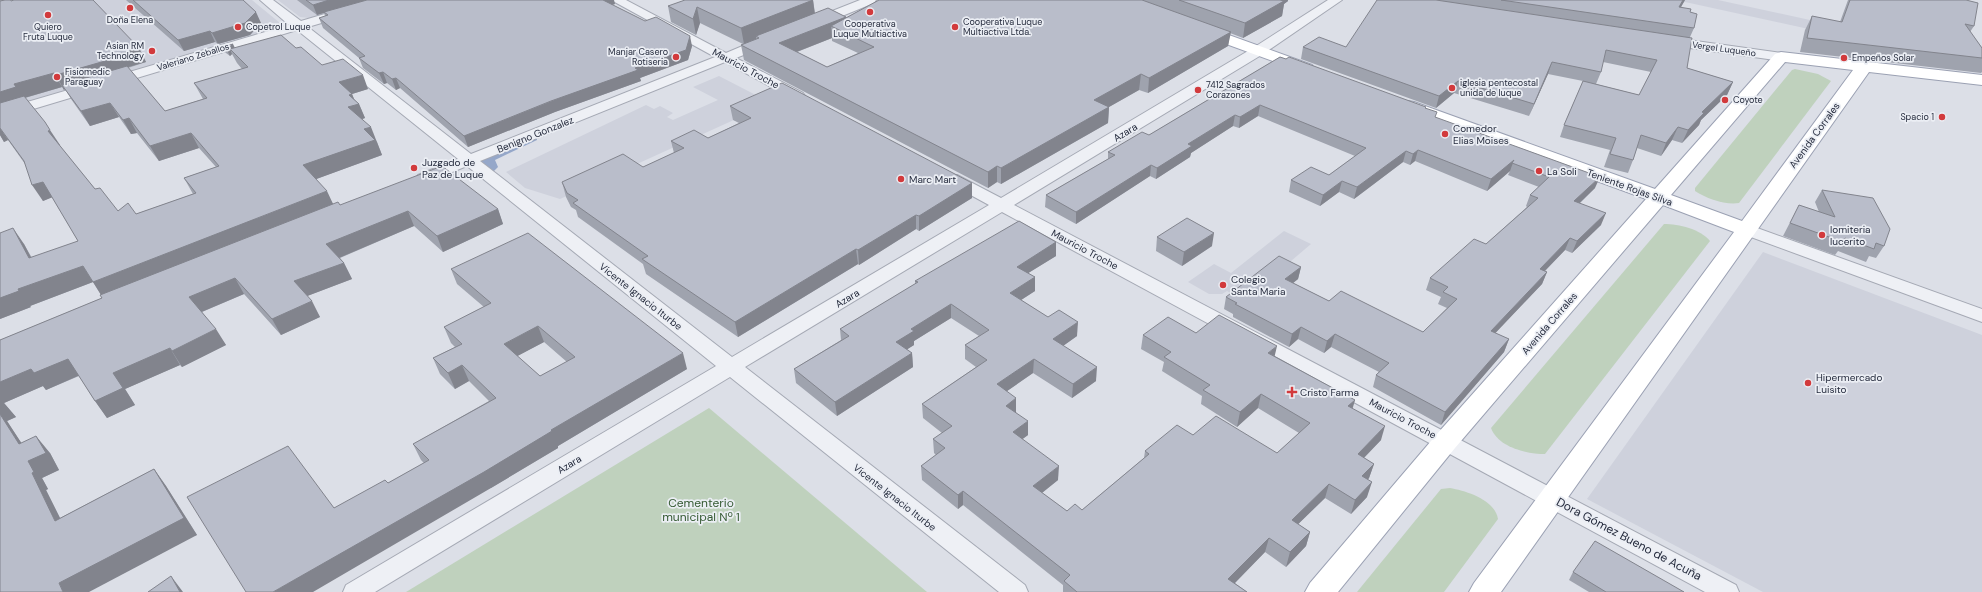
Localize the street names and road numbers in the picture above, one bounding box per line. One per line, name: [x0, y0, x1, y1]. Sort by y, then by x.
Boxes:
street label: Vergel Luqueño: [1691, 39, 1757, 59]
street label: Valeriano Zeballos: [155, 40, 231, 74]
street label: Mauricio Troche: [710, 45, 782, 92]
street label: Avenida Corrales: [1786, 100, 1843, 171]
street label: Benigno Gonzalez: [495, 113, 576, 156]
street label: Azara: [1111, 120, 1140, 145]
street label: Teniente Rojas Silva: [1585, 166, 1674, 209]
street label: Mauricio Troche: [1049, 226, 1121, 273]
street label: Vicente Ignacio Iturbe: [597, 260, 685, 333]
street label: Azara: [833, 286, 862, 311]
street label: Avenida Corrales: [1519, 290, 1580, 357]
street label: Mauricio Troche: [1367, 395, 1439, 442]
street label: Azara: [555, 452, 584, 477]
street label: Vicente Ignacio Iturbe: [851, 461, 939, 534]
street label: Dora Gómez Bueno de Acuña: [1554, 494, 1704, 584]

